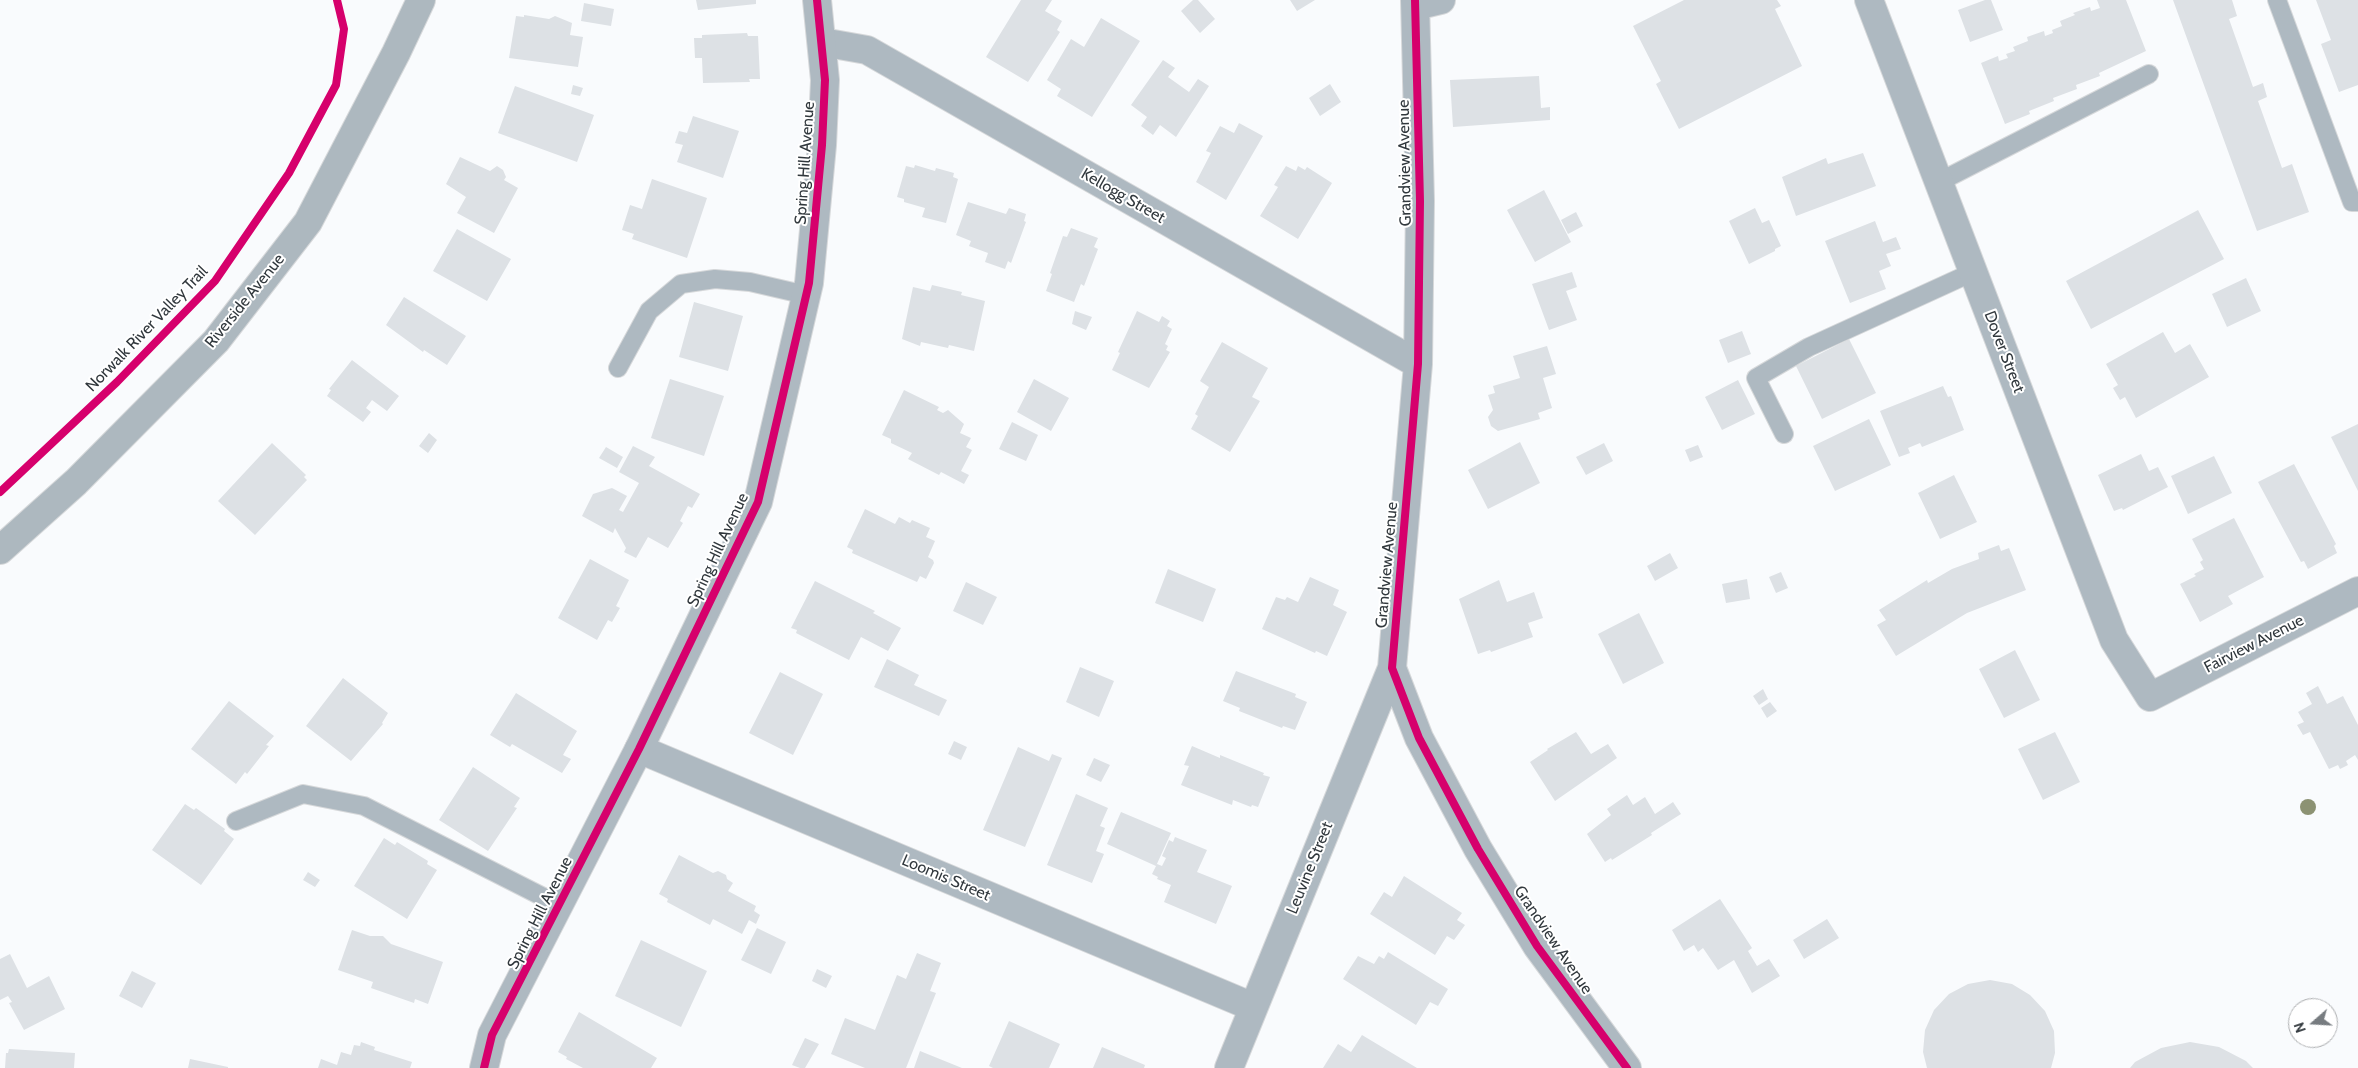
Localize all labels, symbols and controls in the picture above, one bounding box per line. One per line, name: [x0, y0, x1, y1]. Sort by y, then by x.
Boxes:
street label: Grandview Avenue: [1394, 100, 1416, 226]
street label: Spring Hill Avenue: [791, 101, 819, 225]
street label: Kellogg Street: [1078, 164, 1168, 228]
street label: Riverside Avenue: [201, 250, 289, 352]
street label: Norwalk River Valley Trail: [82, 262, 212, 396]
street label: Dover Street: [1980, 308, 2028, 396]
street label: Spring Hill Avenue: [683, 490, 753, 610]
street label: Grandview Avenue: [1372, 501, 1402, 629]
street label: Fairview Avenue: [2201, 611, 2307, 677]
street label: Leuvine Street: [1283, 819, 1337, 917]
street label: Loomis Street: [899, 851, 993, 905]
street label: Spring Hill Avenue: [503, 854, 577, 972]
street label: Grandview Avenue: [1510, 882, 1596, 998]
north arrow: [2288, 998, 2338, 1048]
text: N: [2290, 1020, 2310, 1035]

